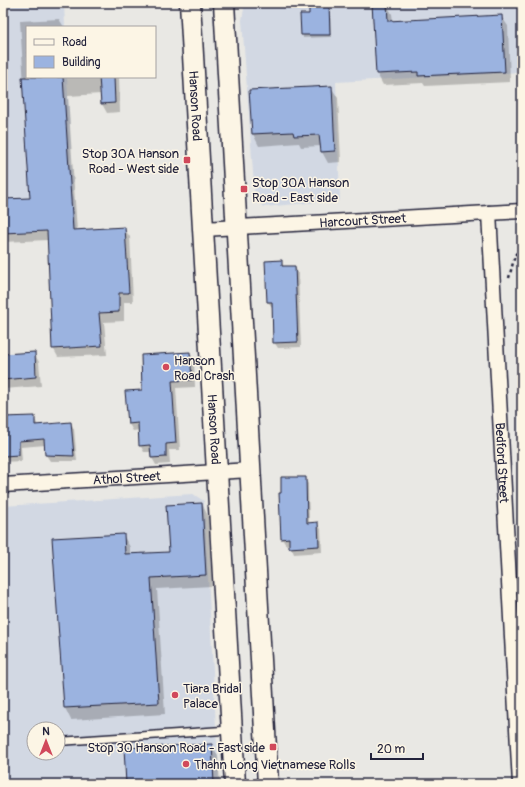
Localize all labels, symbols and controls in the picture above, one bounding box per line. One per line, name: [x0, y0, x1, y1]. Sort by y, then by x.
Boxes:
legend: [26, 26, 156, 78]
text: Road: [62, 35, 87, 50]
text: Building: [62, 55, 101, 70]
street label: Hanson Road: [185, 70, 205, 142]
place label: Stop 30A Hanson Road - West side: [82, 146, 180, 177]
marker: Stop 30A Hanson Road - West side: [182, 155, 192, 165]
place label: Stop 30A Hanson Road - East side: [252, 175, 349, 206]
marker: Stop 30A Hanson Road - East side: [239, 184, 249, 194]
street label: Harcourt Street: [319, 211, 408, 231]
place label: Hanson Road Crash: [174, 353, 234, 384]
marker: Hanson Road Crash: [161, 362, 171, 372]
street label: Hanson Road: [204, 394, 224, 465]
street label: Bedford Street: [491, 422, 512, 504]
street label: Athol Street: [92, 468, 162, 489]
place label: Tiara Bridal Palace: [183, 681, 242, 712]
marker: Tiara Bridal Palace: [170, 690, 180, 700]
north arrow: [26, 721, 66, 761]
text: N: [42, 725, 50, 738]
scale bar: [371, 735, 423, 761]
place label: Stop 30 Hanson Road - East side: [88, 740, 266, 756]
marker: Stop 30 Hanson Road - East side: [268, 742, 278, 752]
text: 20 m: [377, 742, 406, 757]
place label: Thahn Long Vietnamese Rolls: [194, 757, 355, 773]
marker: Thahn Long Vietnamese Rolls: [181, 759, 191, 769]

